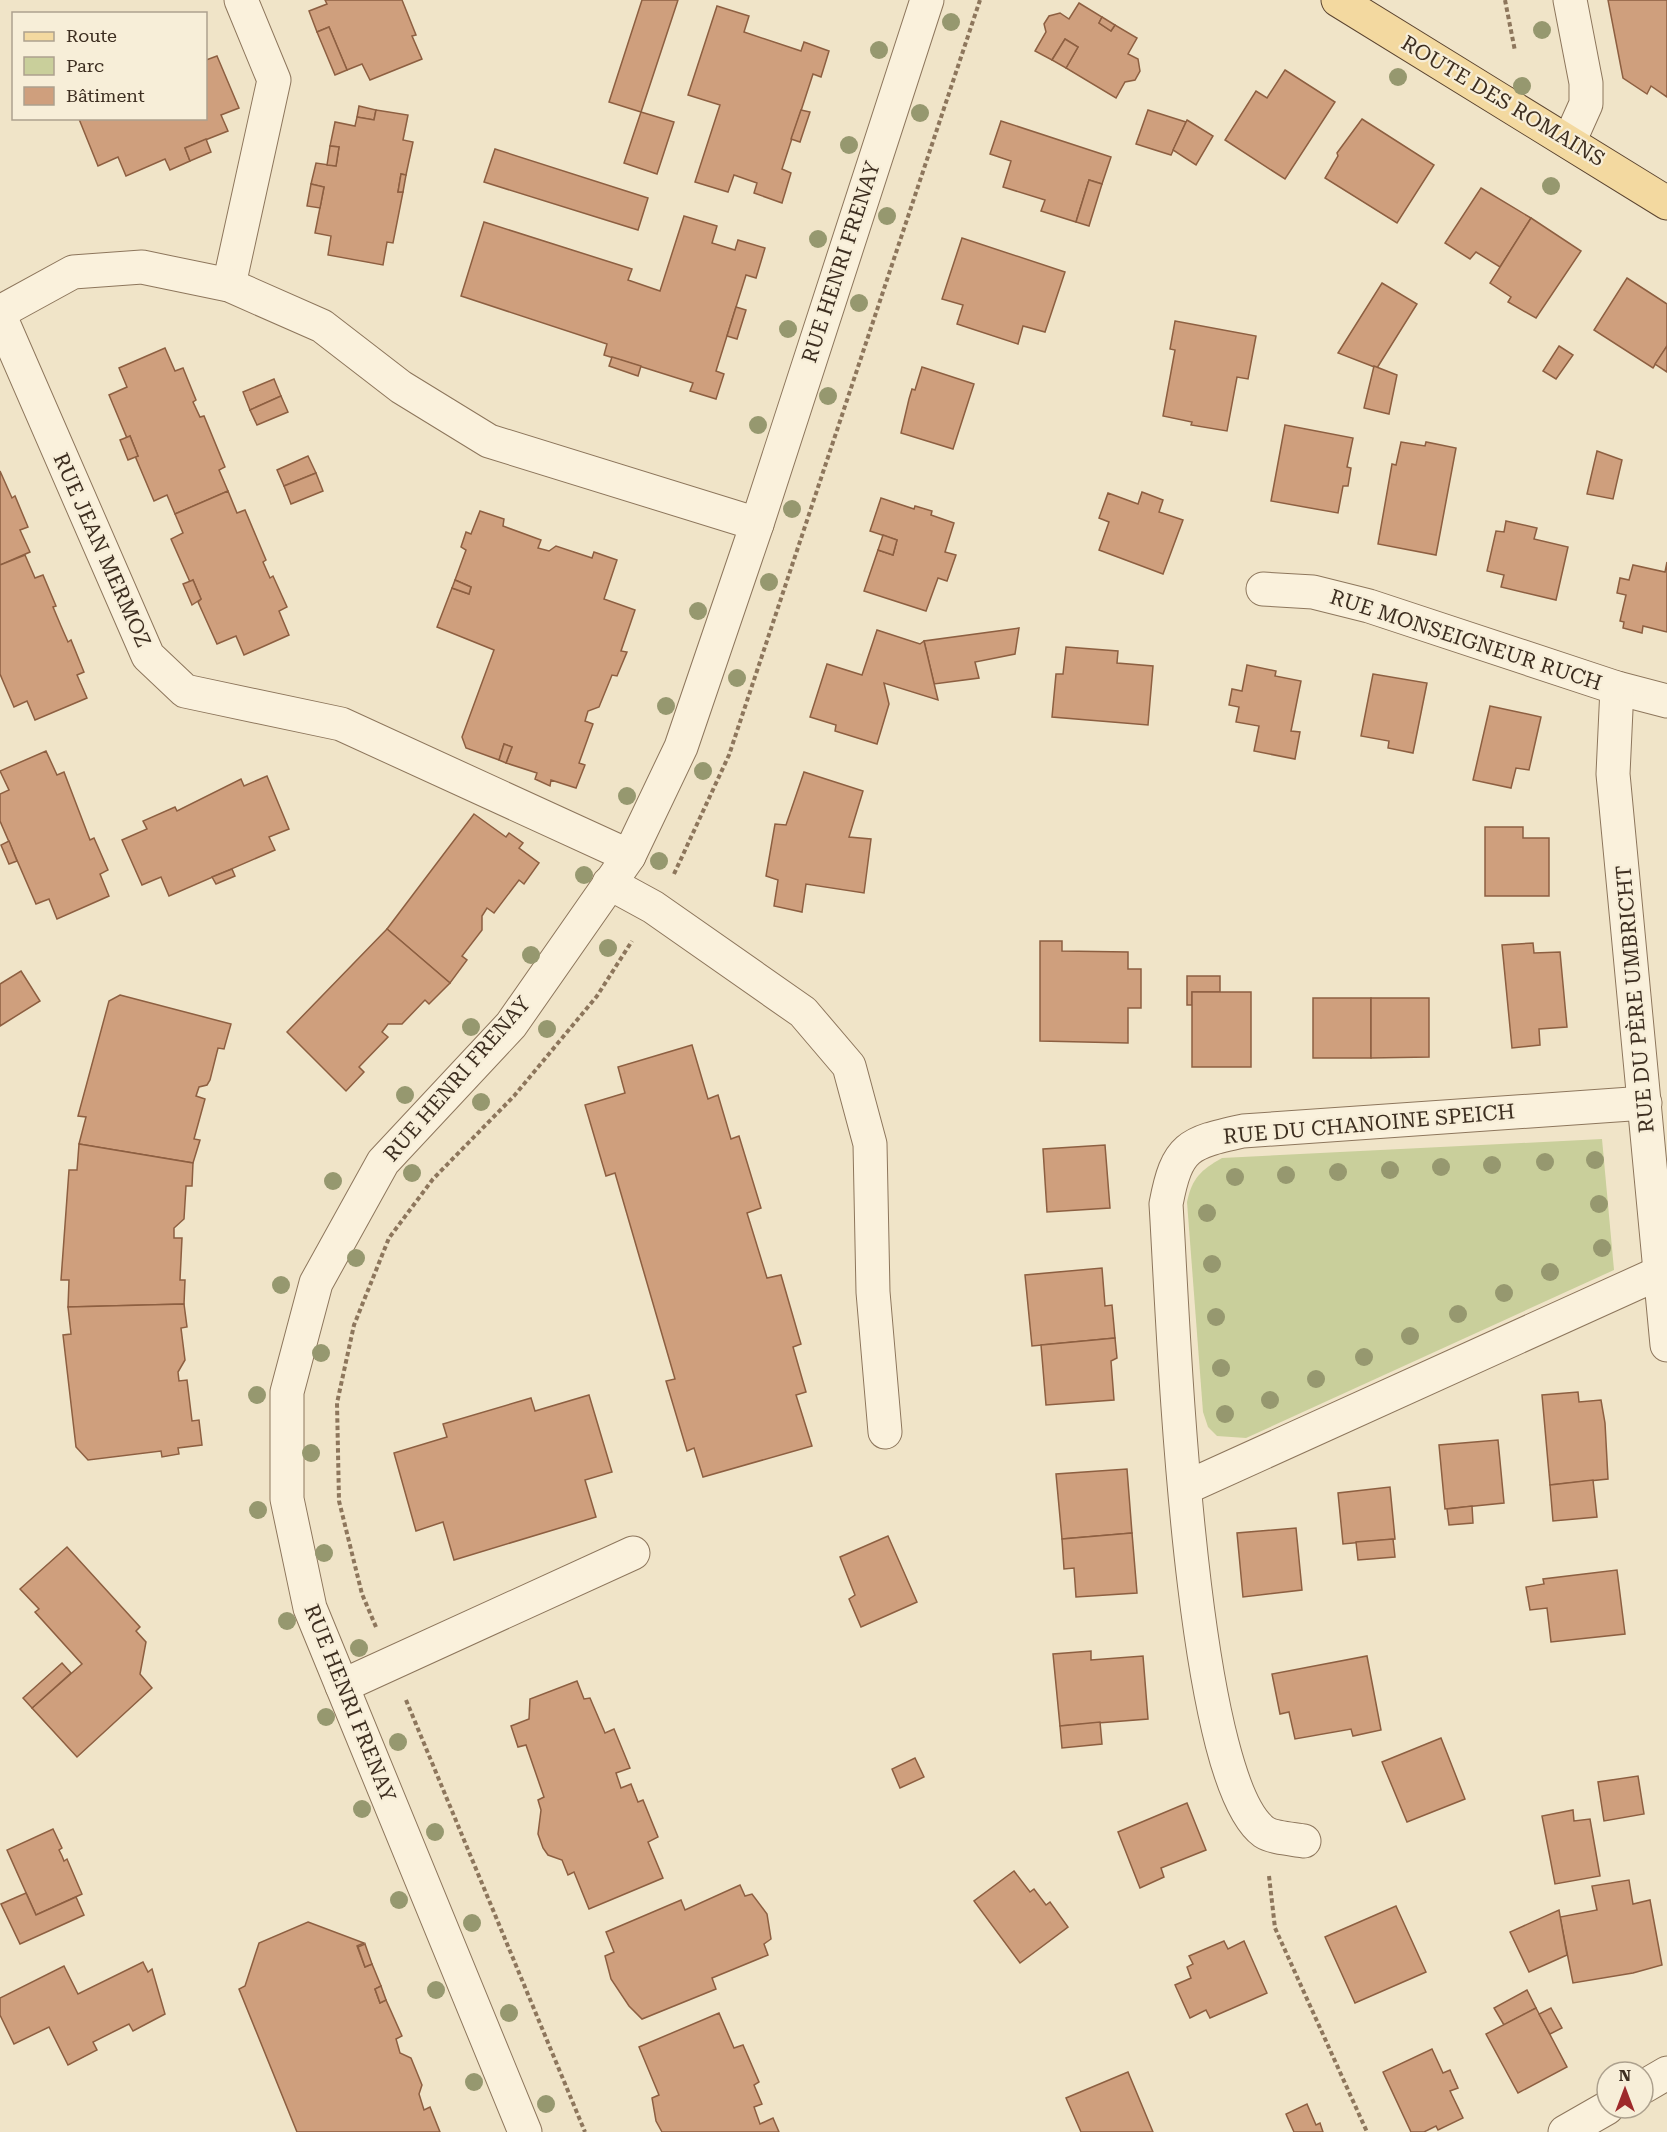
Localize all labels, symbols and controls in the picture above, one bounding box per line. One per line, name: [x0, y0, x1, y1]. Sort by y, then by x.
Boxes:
legend: [12, 12, 207, 120]
text: Route: [66, 25, 117, 46]
street label: ROUTE DES ROMAINS: [1397, 31, 1609, 171]
text: Parc: [66, 55, 104, 76]
text: Bâtiment: [66, 85, 145, 106]
street label: RUE HENRI FRENAY: [797, 158, 885, 366]
street label: RUE JEAN MERMOZ: [48, 449, 156, 651]
street label: RUE MONSEIGNEUR RUCH: [1327, 585, 1605, 695]
street label: RUE DU PÈRE UMBRICHT: [1610, 864, 1659, 1134]
street label: RUE HENRI FRENAY: [379, 991, 536, 1166]
street label: RUE DU CHANOINE SPEICH: [1222, 1099, 1516, 1149]
street label: RUE HENRI FRENAY: [299, 1601, 401, 1806]
north arrow: [1595, 2060, 1655, 2120]
text: N: [1619, 2066, 1631, 2085]

